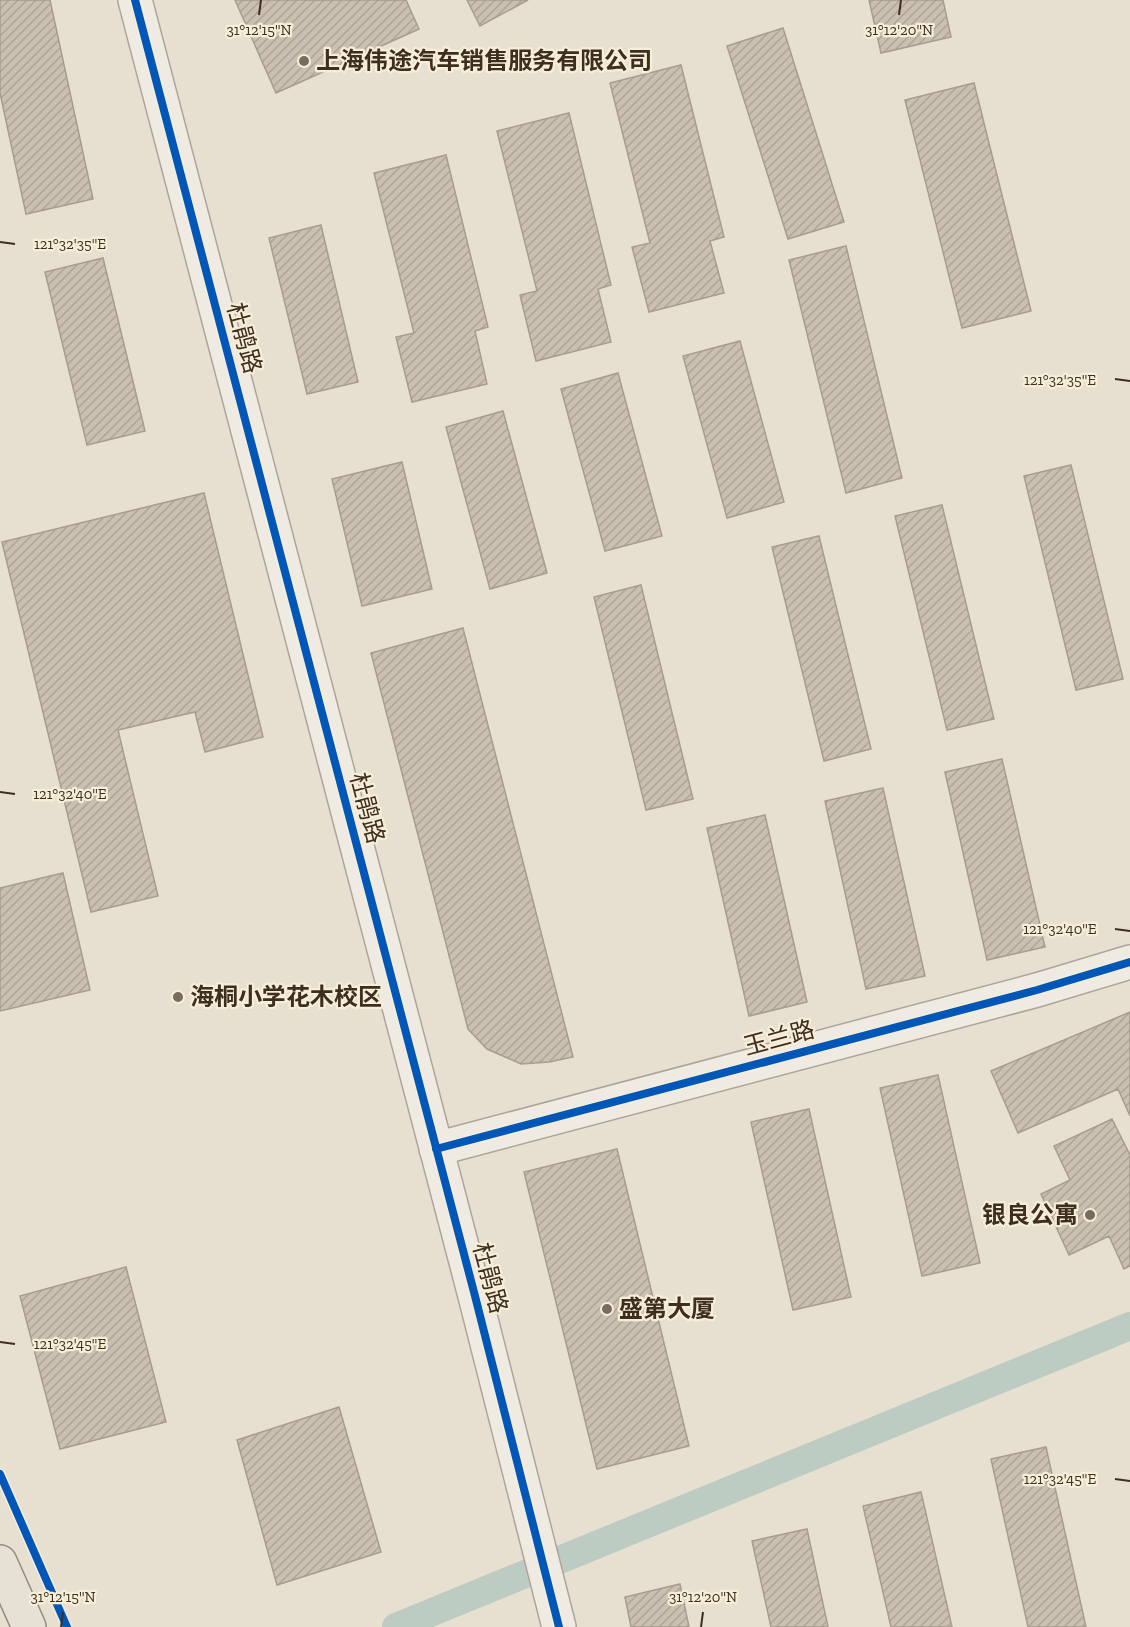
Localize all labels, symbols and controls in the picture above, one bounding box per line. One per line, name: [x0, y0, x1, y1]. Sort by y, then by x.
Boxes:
text: 31°12'15"N: [226, 21, 292, 39]
text: 31°12'20"N: [865, 21, 933, 39]
place label: 上海伟途汽车销售服务有限公司: [316, 46, 652, 75]
marker: 上海伟途汽车销售服务有限公司: [297, 54, 311, 68]
text: 121°32'35"E: [34, 235, 106, 253]
street label: 杜鹃路: [221, 299, 268, 376]
text: 121°32'35"E: [1024, 371, 1096, 389]
street label: 杜鹃路: [344, 769, 391, 846]
text: 121°32'40"E: [33, 785, 107, 803]
text: 121°32'40"E: [1023, 920, 1097, 938]
place label: 海桐小学花木校区: [190, 982, 382, 1011]
marker: 海桐小学花木校区: [171, 990, 185, 1004]
street label: 玉兰路: [740, 1014, 817, 1061]
place label: 银良公寓: [982, 1200, 1078, 1229]
marker: 银良公寓: [1083, 1208, 1097, 1222]
street label: 杜鹃路: [467, 1239, 514, 1316]
place label: 盛第大厦: [619, 1294, 715, 1323]
marker: 盛第大厦: [600, 1302, 614, 1316]
text: 121°32'45"E: [34, 1335, 106, 1353]
text: 121°32'45"E: [1024, 1470, 1096, 1488]
text: 31°12'15"N: [30, 1588, 96, 1606]
text: 31°12'20"N: [669, 1588, 737, 1606]

